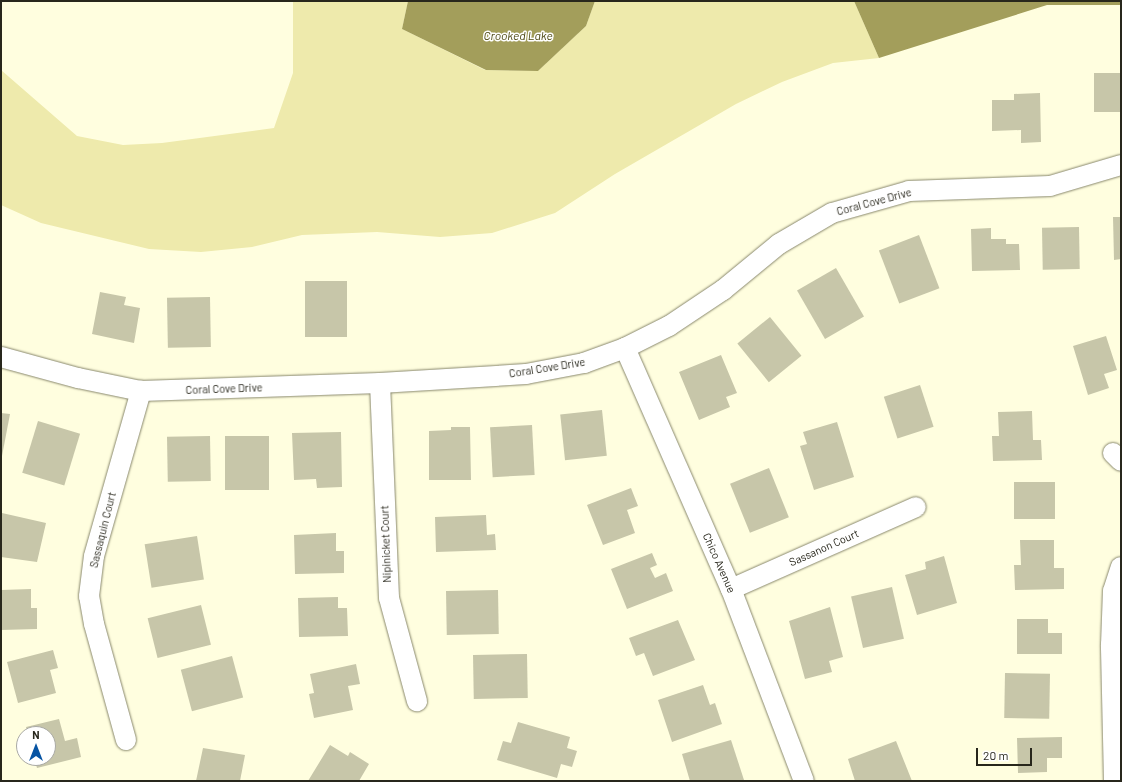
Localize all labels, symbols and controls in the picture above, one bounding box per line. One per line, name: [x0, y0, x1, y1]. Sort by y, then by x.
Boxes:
water label: Crooked Lake: [483, 29, 553, 43]
street label: Coral Cove Drive: [835, 186, 913, 218]
street label: Coral Cove Drive: [508, 355, 586, 381]
street label: Coral Cove Drive: [185, 381, 263, 397]
street label: Sassaquin Court: [87, 491, 119, 569]
street label: Nipinicket Court: [378, 505, 394, 583]
street label: Sassanon Court: [787, 527, 861, 569]
street label: Chico Avenue: [700, 531, 738, 595]
north arrow: [16, 726, 56, 766]
text: N: [32, 728, 40, 741]
scale bar: [978, 740, 1034, 766]
text: 20 m: [983, 748, 1009, 762]

